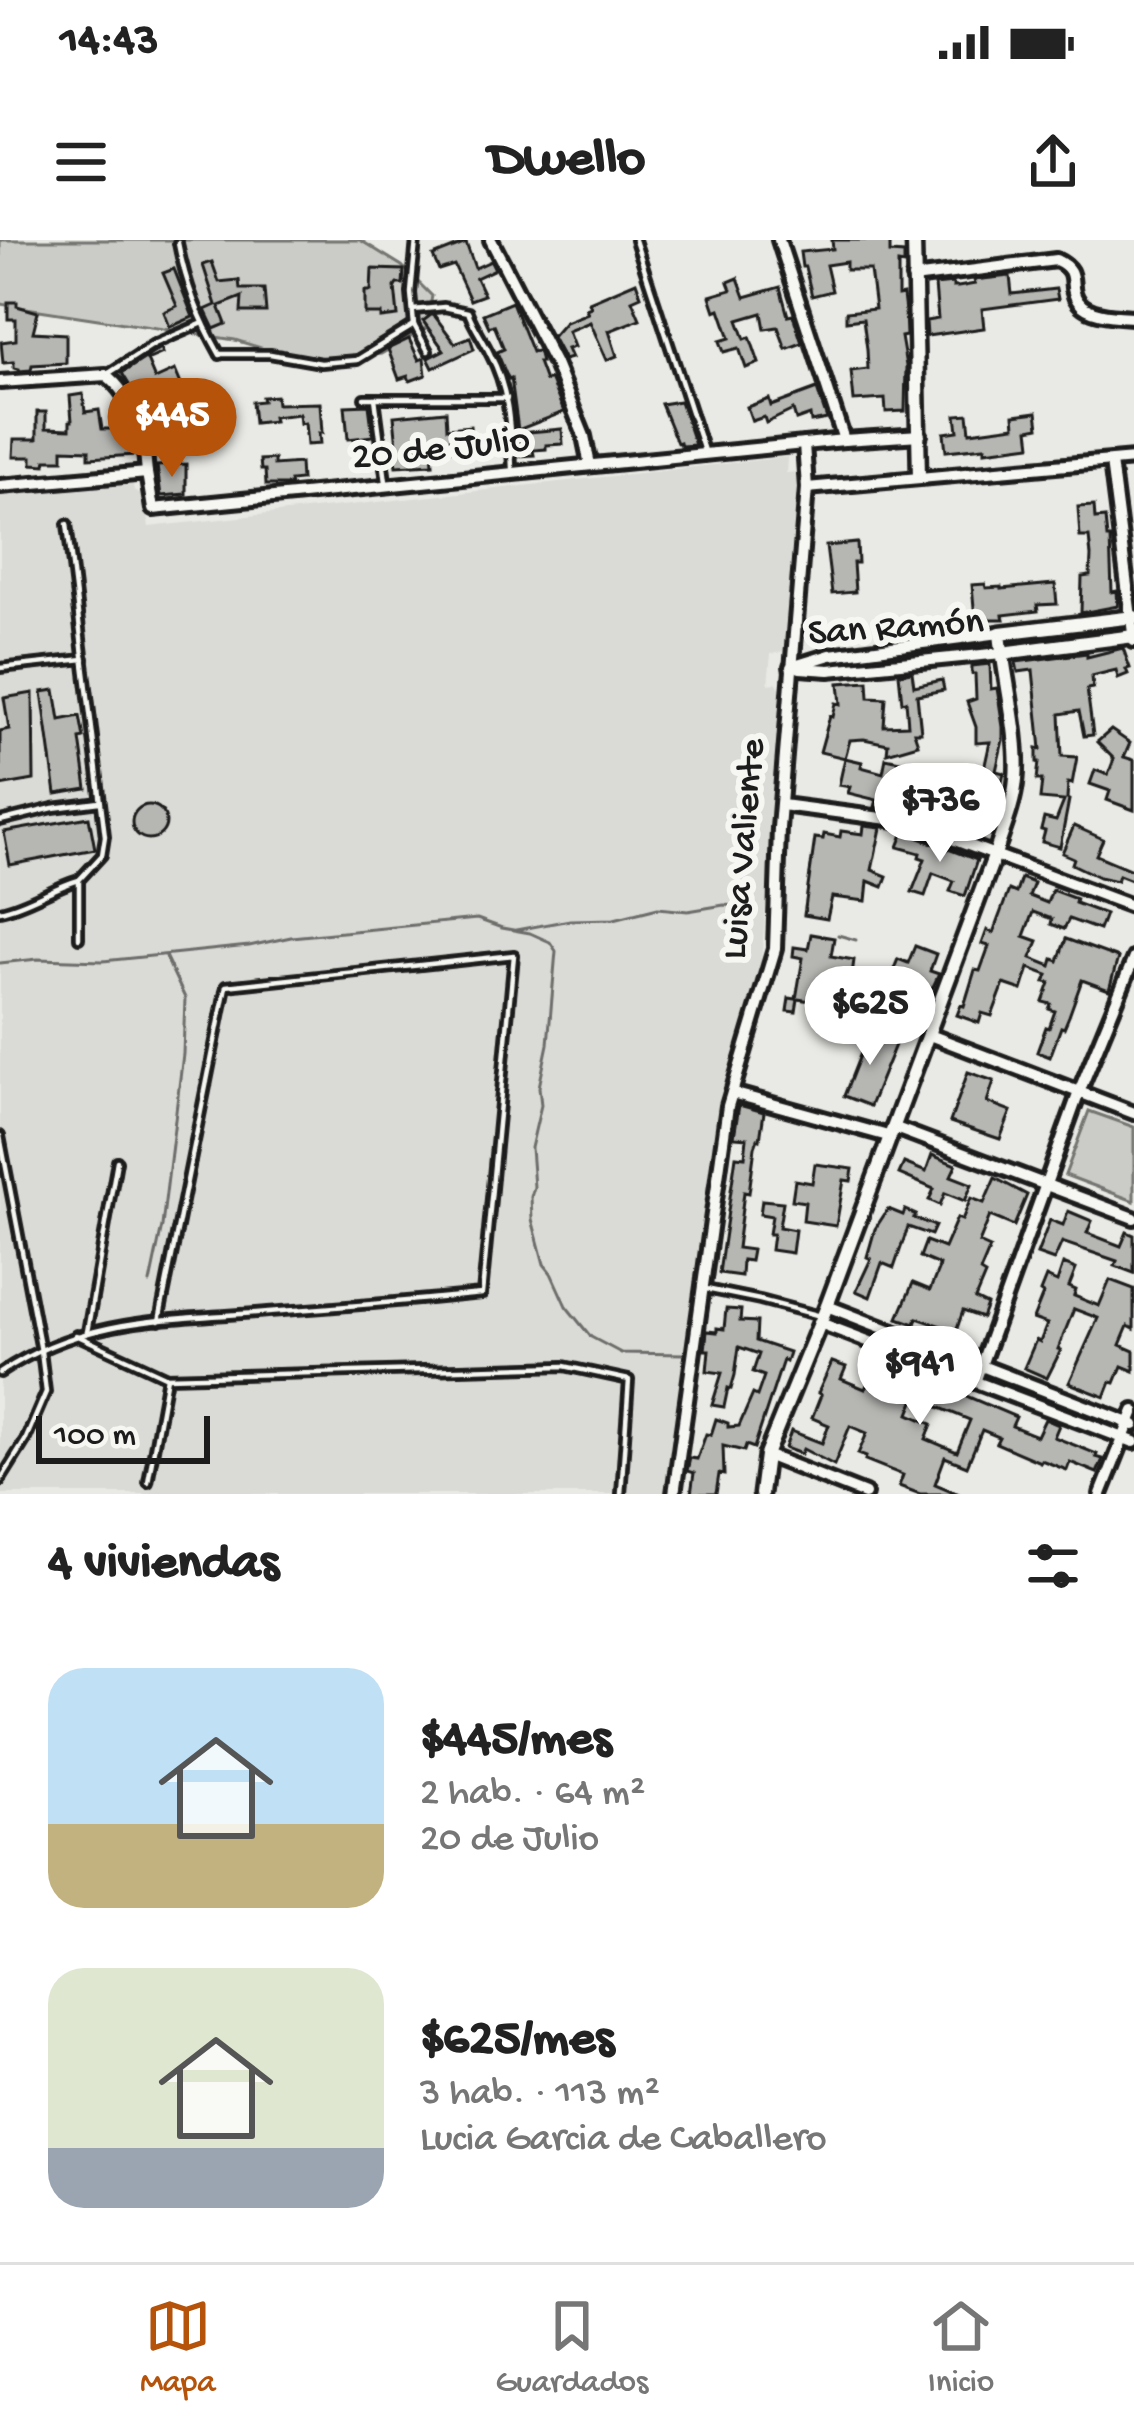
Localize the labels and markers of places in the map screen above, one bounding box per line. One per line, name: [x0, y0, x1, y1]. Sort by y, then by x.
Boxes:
pin: $445: [101, 378, 243, 480]
pin: $736: [869, 763, 1011, 865]
pin: $625: [799, 966, 941, 1068]
pin: $941: [849, 1326, 991, 1428]

